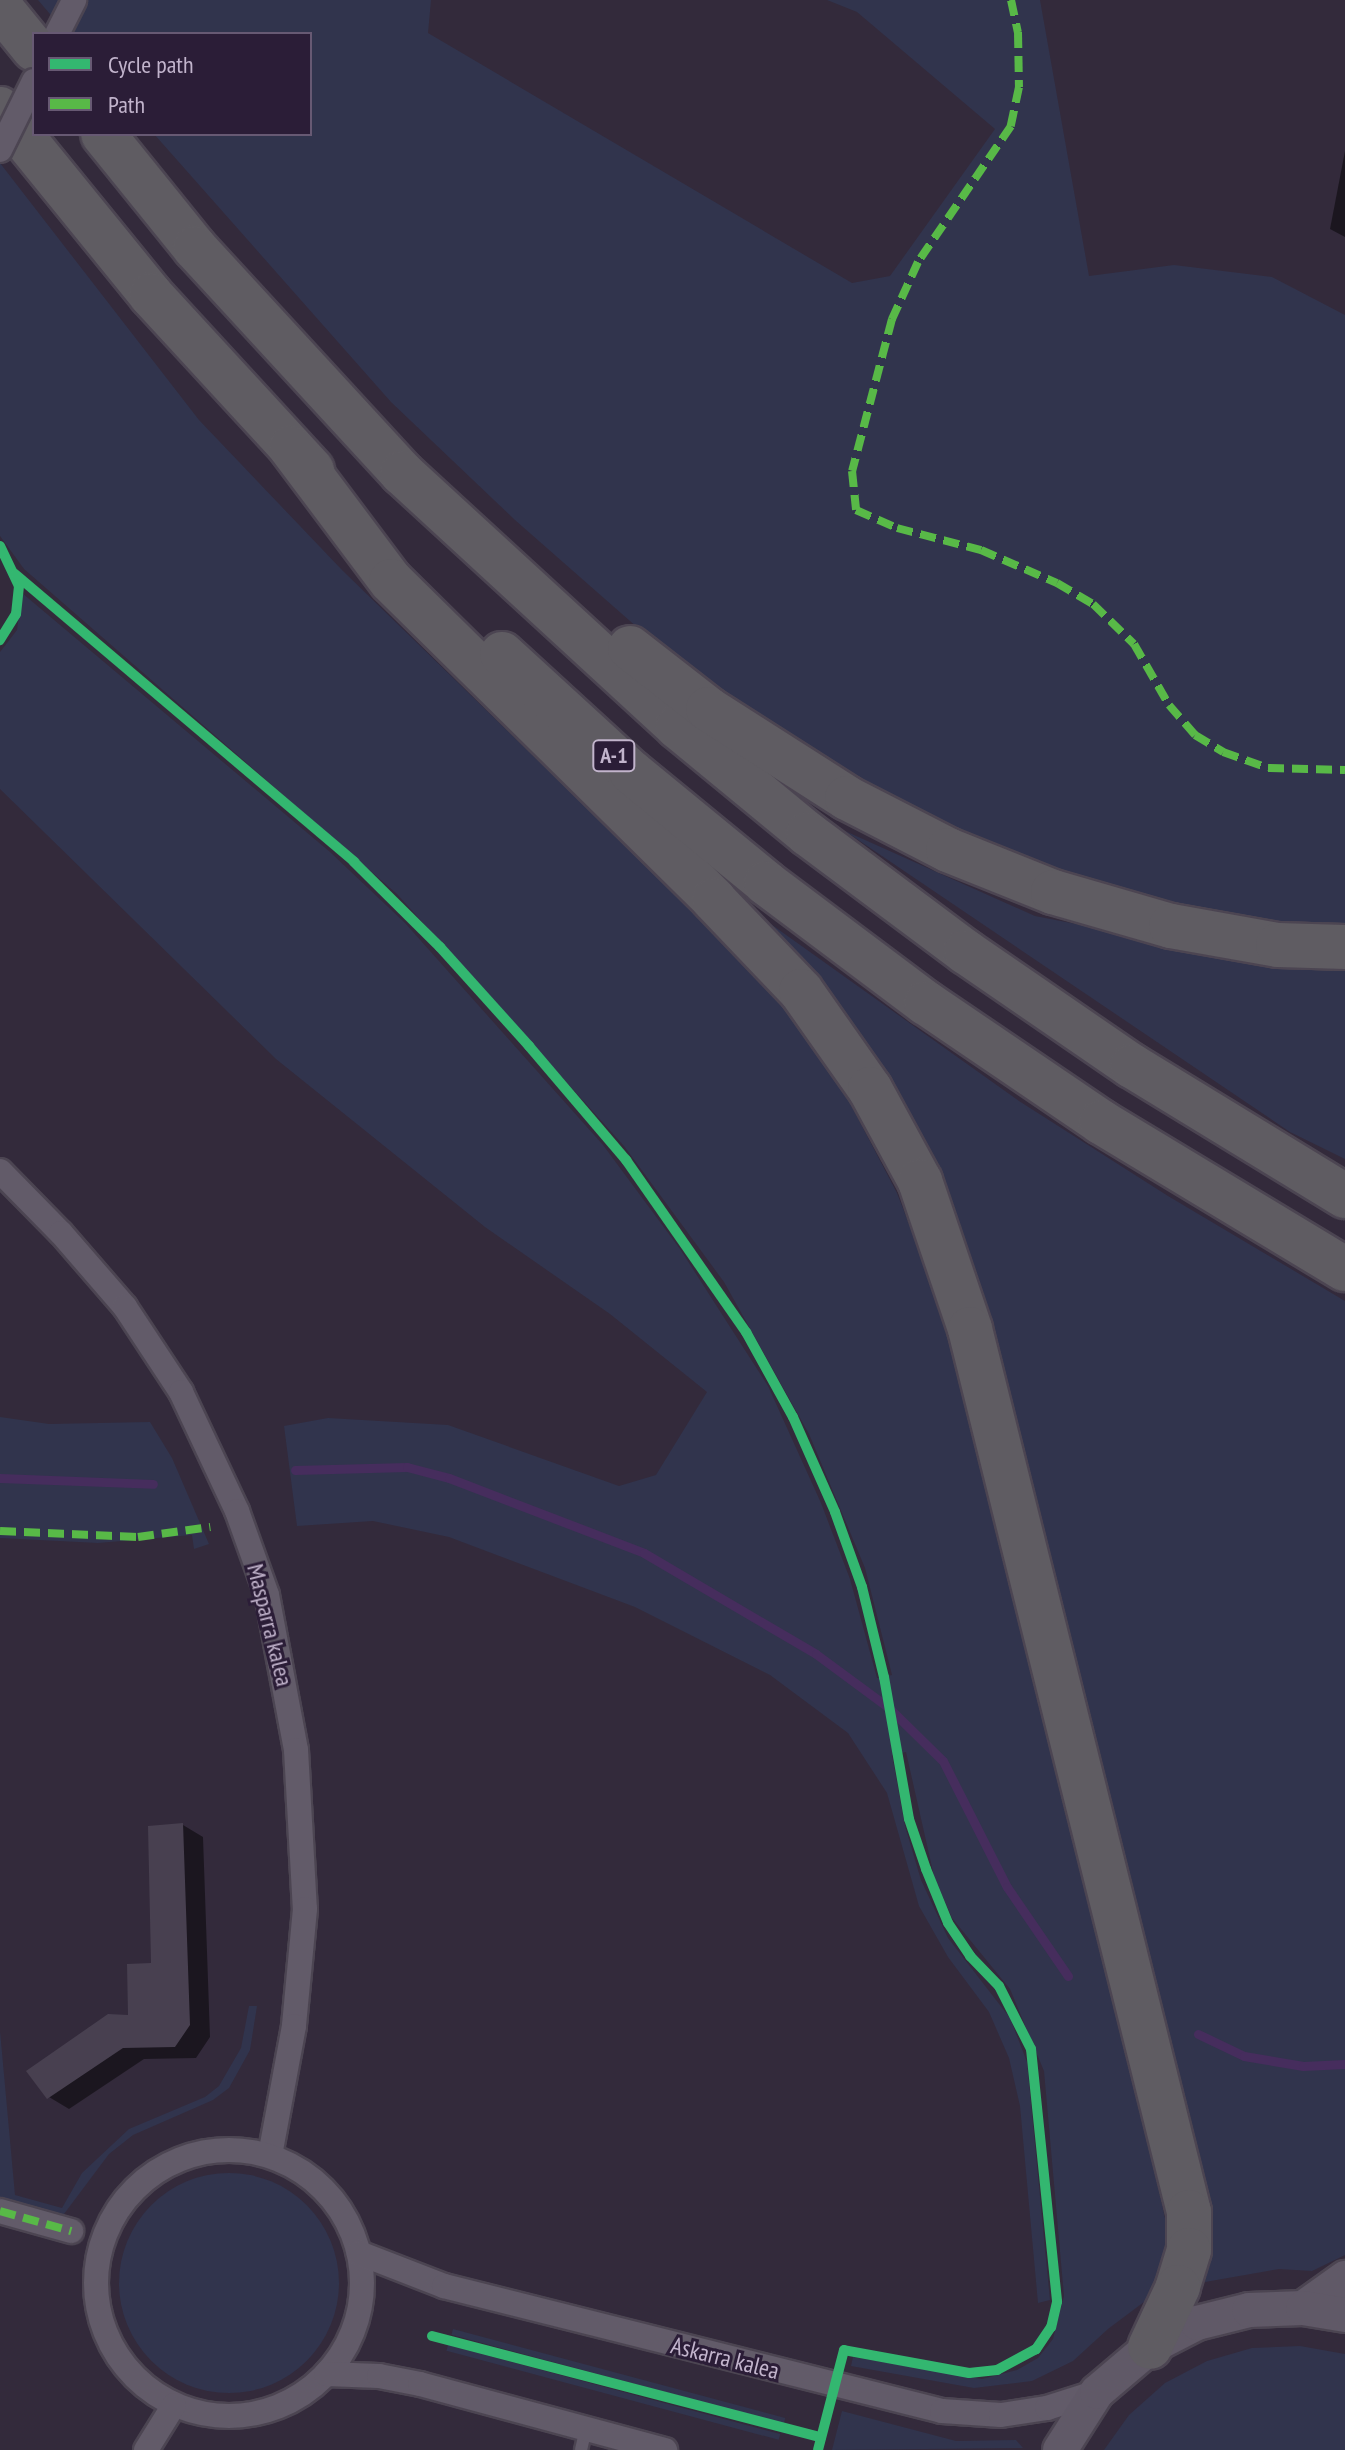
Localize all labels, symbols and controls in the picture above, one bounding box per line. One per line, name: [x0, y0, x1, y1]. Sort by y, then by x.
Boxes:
legend: [32, 32, 312, 136]
text: Cycle path: [108, 49, 194, 80]
text: Path: [108, 89, 145, 120]
road number: A-1: [592, 738, 636, 774]
street label: Masparra kalea: [241, 1561, 299, 1689]
street label: Askarra kalea: [668, 2331, 782, 2385]

